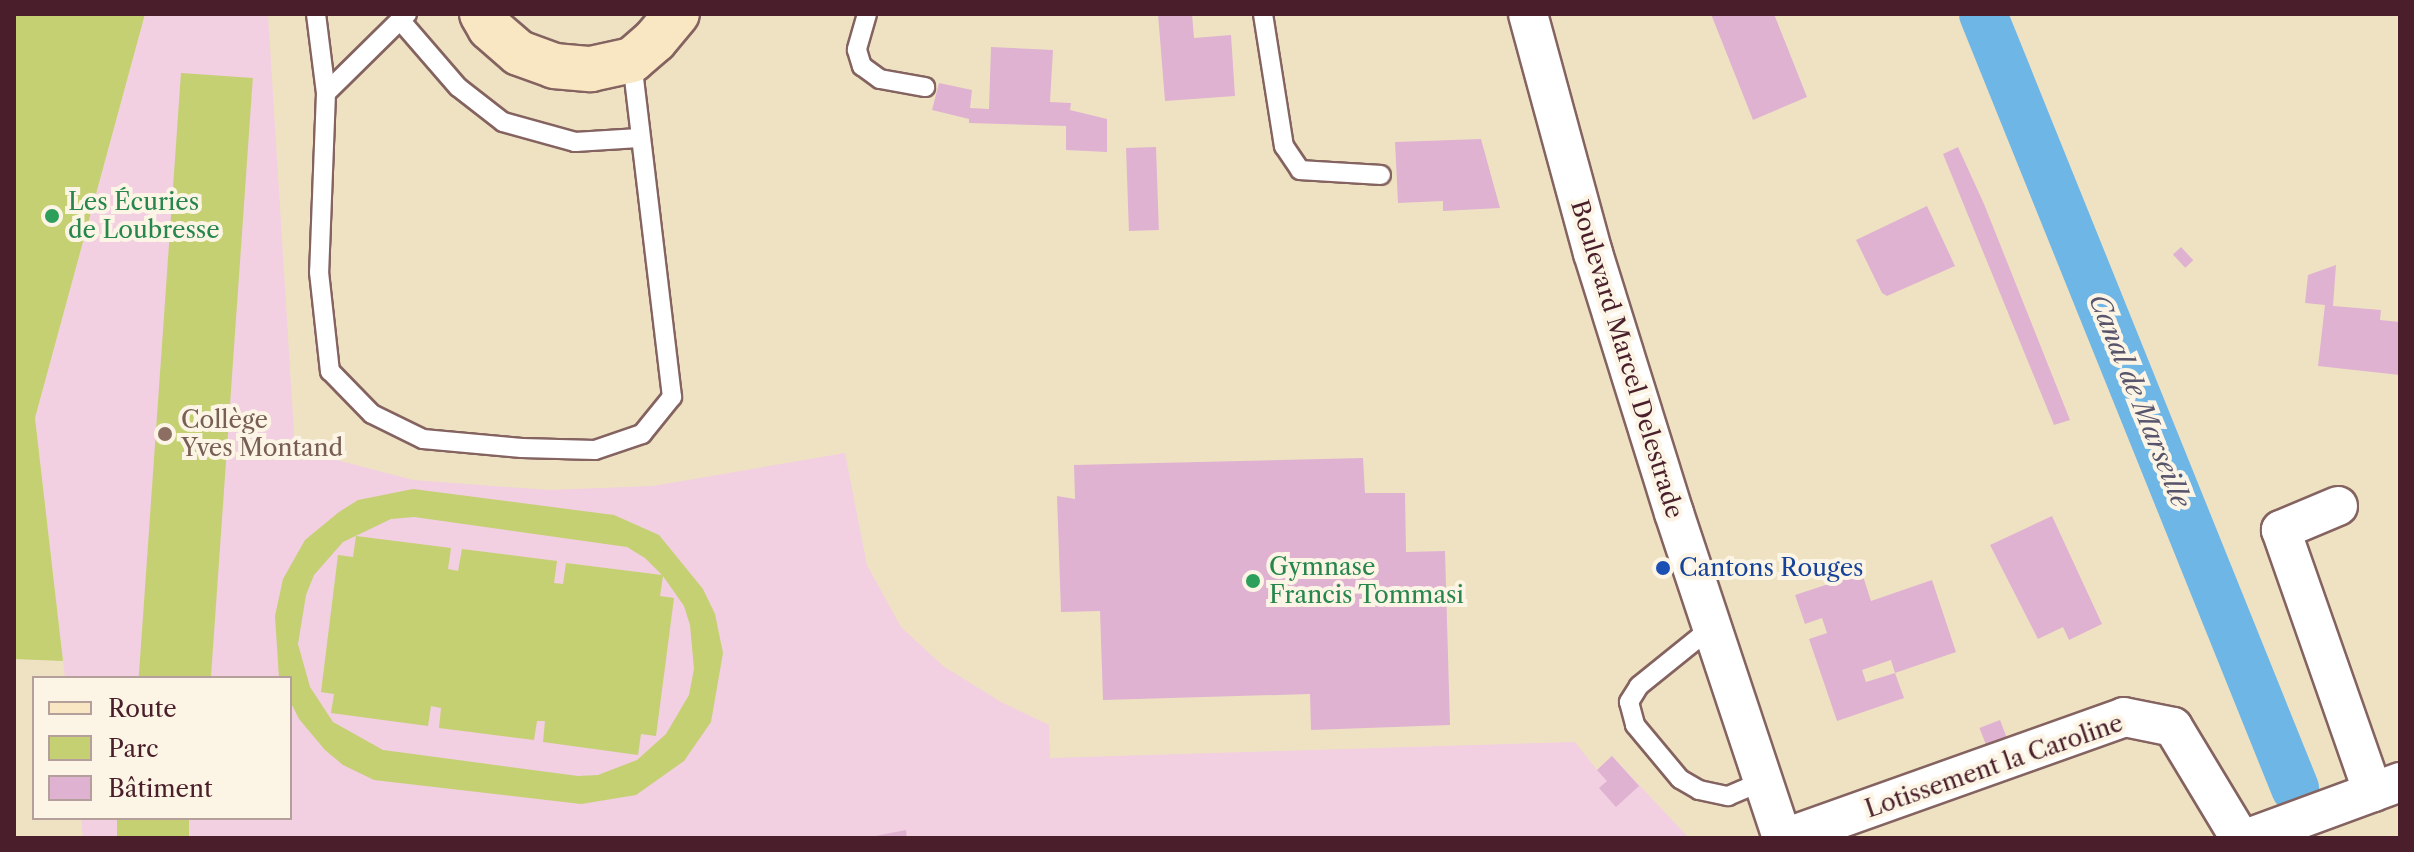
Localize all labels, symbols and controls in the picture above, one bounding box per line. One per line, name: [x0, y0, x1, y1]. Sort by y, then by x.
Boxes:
place label: Les Écuries de Loubresse: [68, 188, 220, 244]
street label: Boulevard Marcel Delestrade: [1565, 196, 1689, 522]
marker: Les Écuries de Loubresse: [43, 207, 61, 225]
water label: Canal de Marseille: [2082, 290, 2196, 512]
place label: Collège Yves Montand: [181, 406, 343, 462]
marker: Collège Yves Montand: [156, 425, 174, 443]
place label: Gymnase Francis Tommasi: [1269, 553, 1464, 609]
place label: Cantons Rouges: [1679, 554, 1864, 582]
marker: Cantons Rouges: [1654, 559, 1672, 577]
marker: Gymnase Francis Tommasi: [1244, 572, 1262, 590]
legend: [32, 676, 292, 820]
text: Route: [108, 694, 177, 723]
street label: Lotissement la Caroline: [1861, 708, 2127, 824]
text: Parc: [108, 734, 159, 763]
text: Bâtiment: [108, 774, 213, 803]

